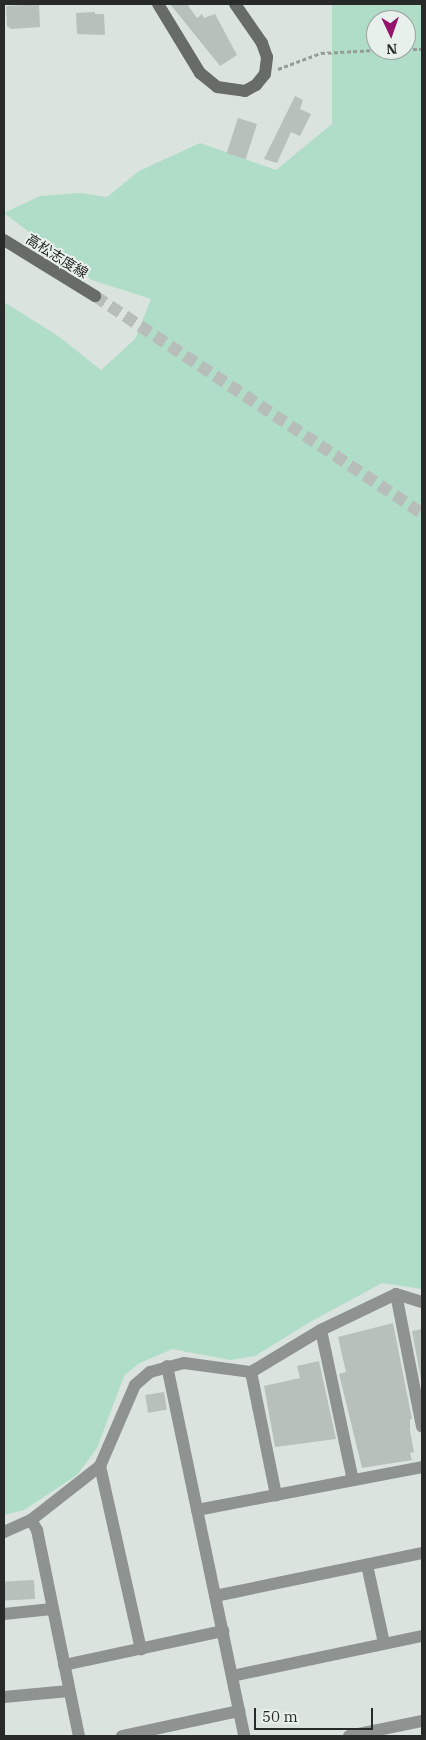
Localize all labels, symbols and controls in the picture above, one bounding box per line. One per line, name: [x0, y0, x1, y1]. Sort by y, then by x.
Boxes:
north arrow: [366, 10, 416, 60]
text: N: [386, 40, 398, 58]
street label: 高松志度線: [23, 230, 91, 282]
scale bar: [256, 1698, 375, 1730]
text: 50 m: [262, 1707, 298, 1726]

